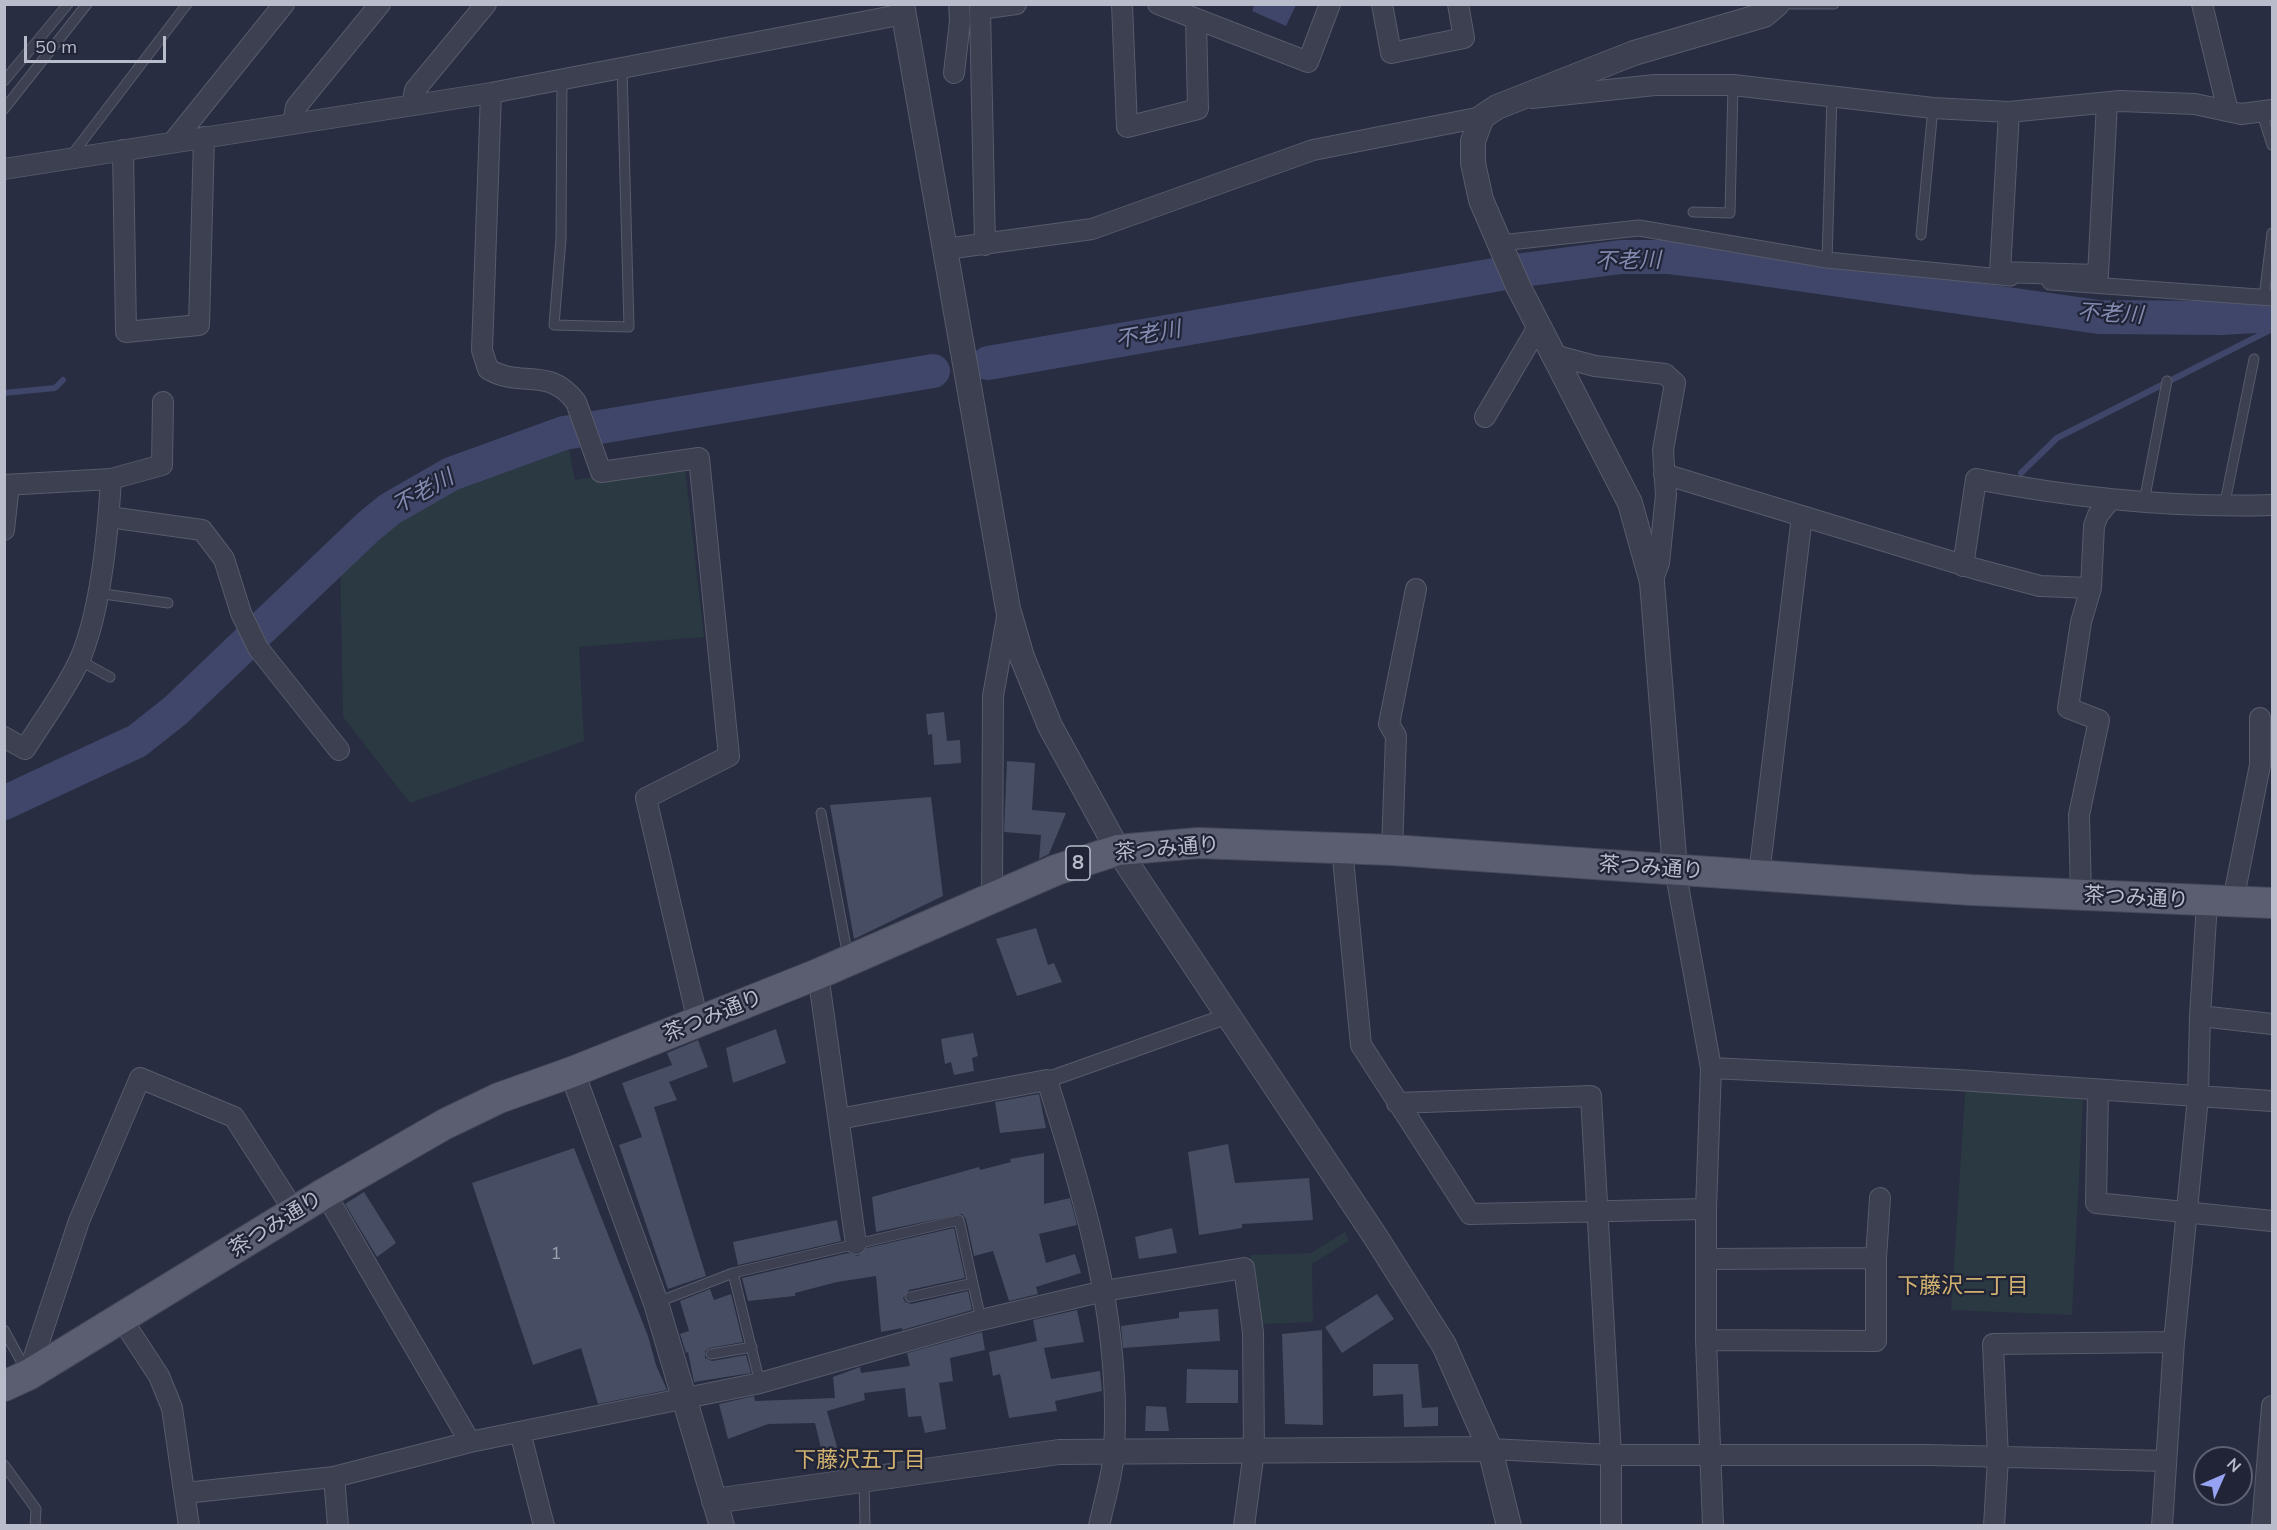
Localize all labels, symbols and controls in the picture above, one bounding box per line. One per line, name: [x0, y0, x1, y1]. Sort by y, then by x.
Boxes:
scale bar: [27, 24, 170, 62]
text: 50 m: [35, 35, 77, 58]
water label: 不老川: [1595, 247, 1661, 275]
water label: 不老川: [2076, 299, 2144, 329]
water label: 不老川: [1113, 316, 1183, 354]
water label: 不老川: [388, 464, 458, 520]
street label: 茶つみ通り: [1114, 832, 1220, 866]
road number: 8: [1066, 846, 1090, 880]
street label: 茶つみ通り: [1598, 852, 1704, 884]
street label: 茶つみ通り: [2083, 883, 2189, 913]
street label: 茶つみ通り: [660, 985, 766, 1047]
street label: 茶つみ通り: [225, 1185, 327, 1263]
house number: 1: [551, 1243, 561, 1265]
district label: 下藤沢二丁目: [1897, 1273, 2029, 1299]
north arrow: [2193, 1446, 2253, 1506]
district label: 下藤沢五丁目: [794, 1447, 926, 1473]
text: N: [2223, 1453, 2246, 1476]

